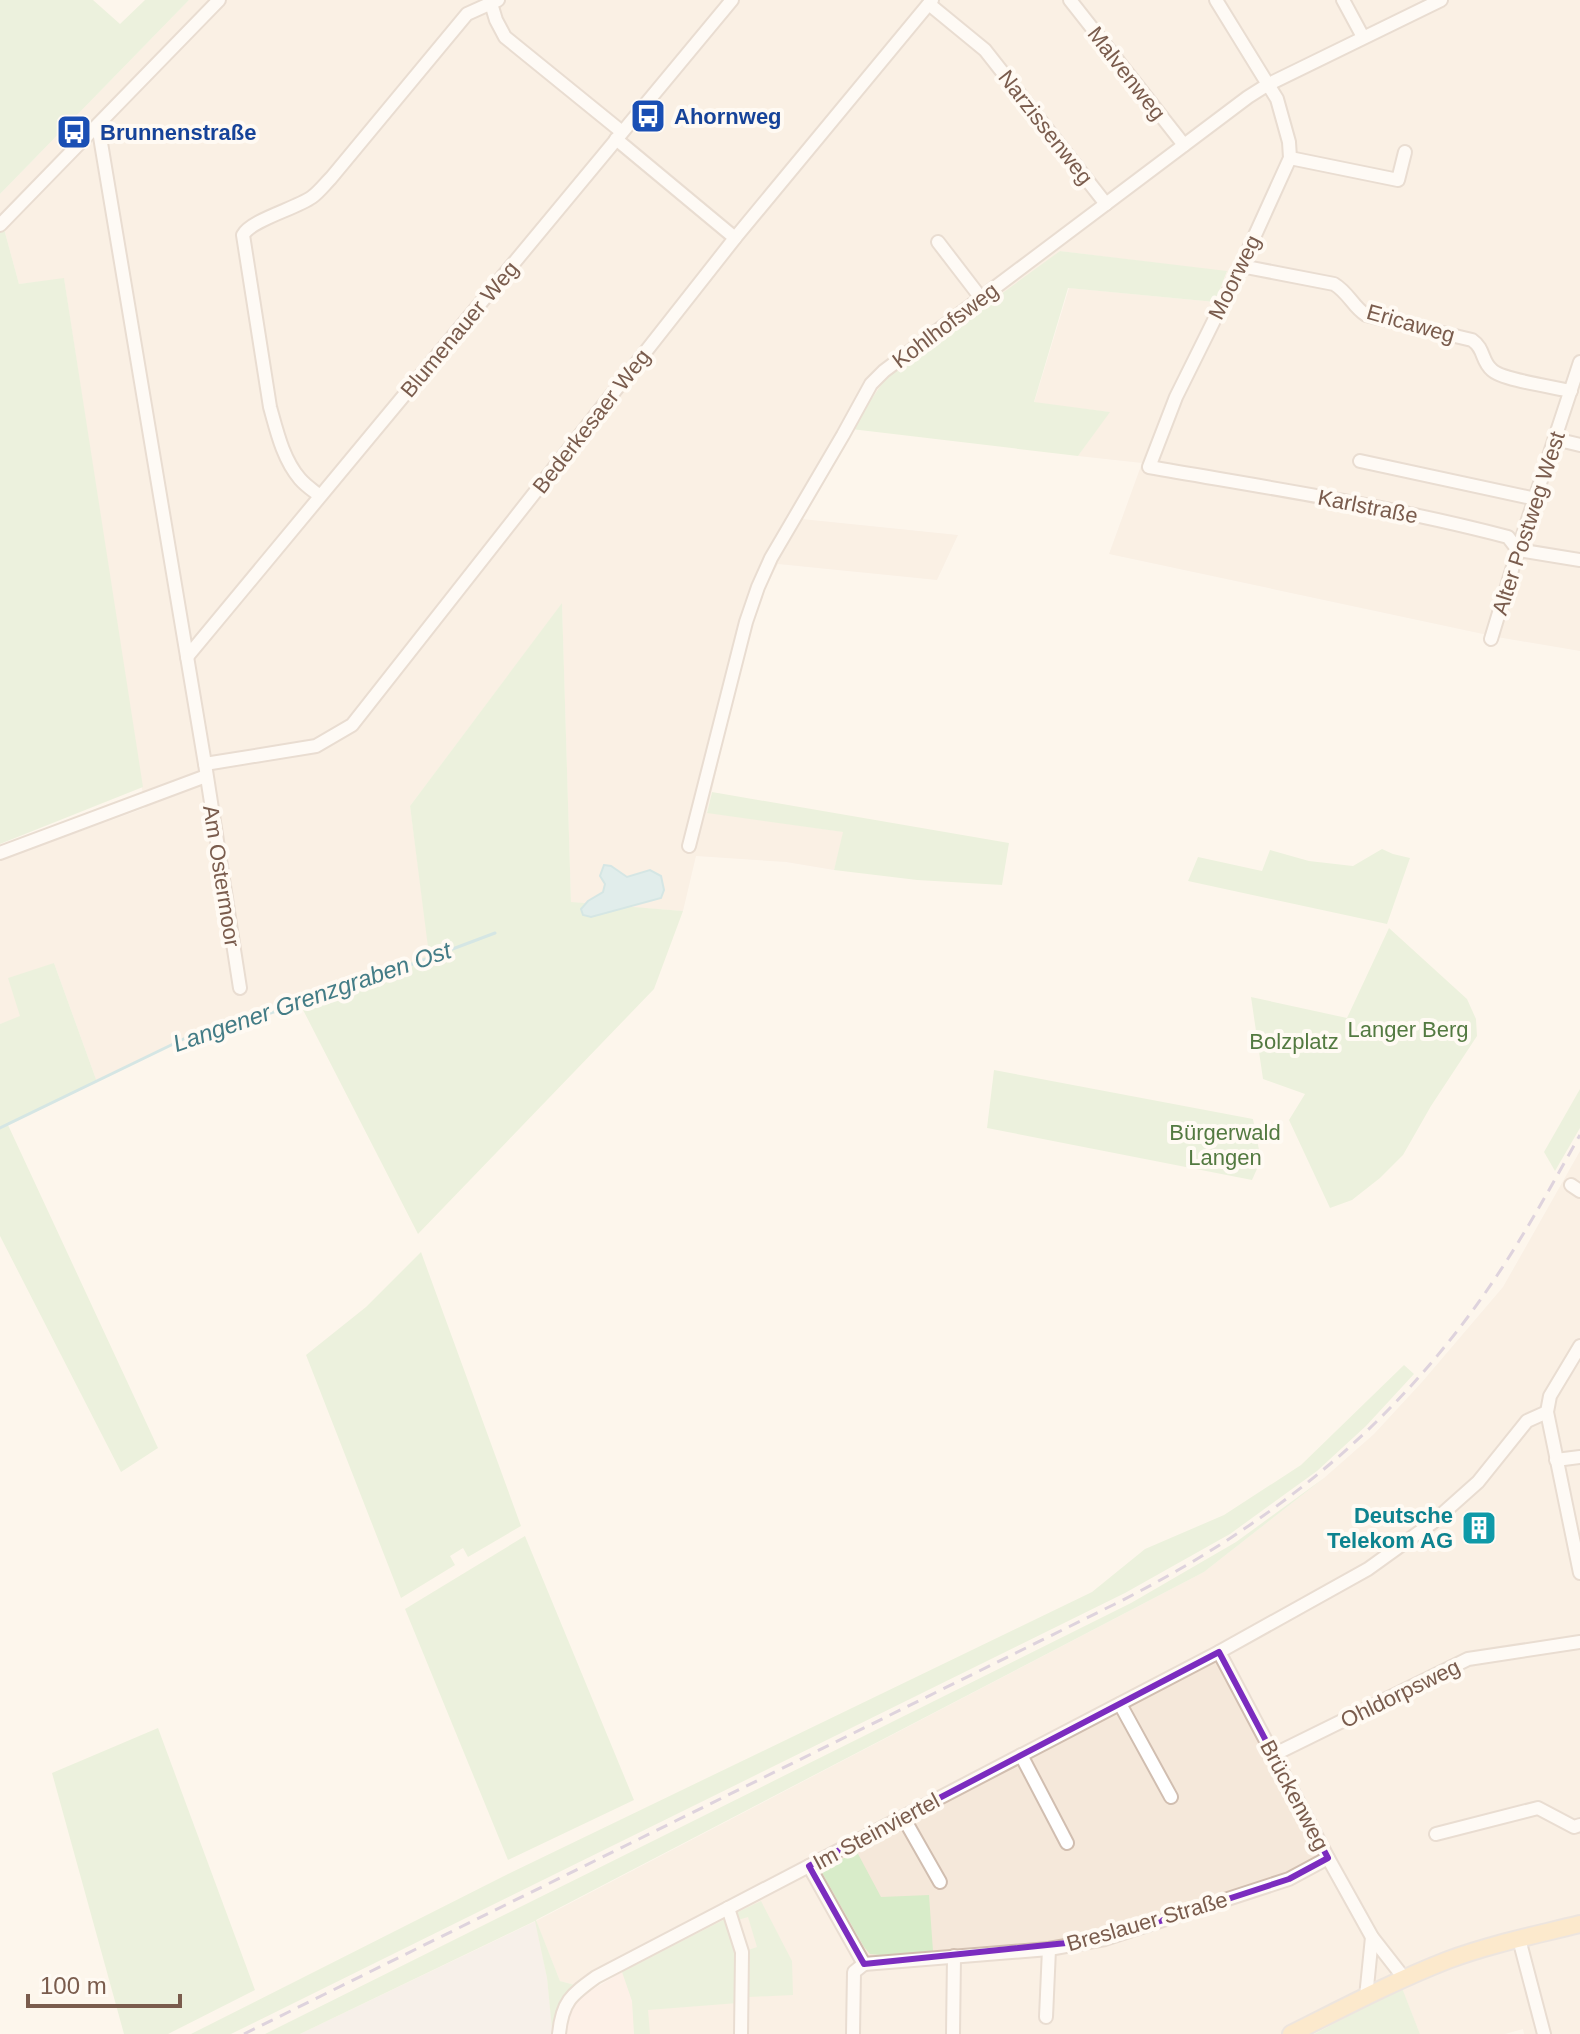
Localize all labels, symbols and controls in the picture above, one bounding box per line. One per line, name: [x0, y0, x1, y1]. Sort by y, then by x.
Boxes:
street label: Malvenweg: [1083, 22, 1171, 125]
street label: Narzissenweg: [993, 65, 1098, 189]
bus stop icon: Ahornweg: [629, 97, 667, 135]
place label: Ahornweg: [674, 104, 782, 129]
bus stop icon: Brunnenstraße: [55, 113, 93, 151]
place label: Brunnenstraße: [100, 120, 256, 145]
street label: Moorweg: [1203, 231, 1266, 323]
street label: Blumenauer Weg: [395, 256, 523, 402]
street label: Kohlhofsweg: [887, 278, 1003, 373]
street label: Ericaweg: [1364, 299, 1458, 348]
street label: Bederkesaer Weg: [527, 344, 655, 498]
street label: Alter Postweg West: [1487, 428, 1570, 618]
street label: Karlstraße: [1316, 485, 1420, 528]
street label: Am Ostermoor: [198, 803, 245, 949]
water label: Langener Grenzgraben Ost: [169, 936, 456, 1057]
park label: Langer Berg: [1347, 1017, 1469, 1042]
park label: Bolzplatz: [1249, 1029, 1339, 1054]
park label: Bürgerwald Langen: [1169, 1120, 1281, 1170]
place label: Deutsche Telekom AG: [1327, 1503, 1453, 1553]
building icon: Deutsche Telekom AG: [1460, 1509, 1498, 1547]
street label: Ohldorpsweg: [1336, 1654, 1464, 1733]
street label: Brückenweg: [1255, 1736, 1334, 1855]
street label: Im Steinviertel: [809, 1788, 944, 1875]
street label: Breslauer Straße: [1064, 1887, 1231, 1956]
scale bar: [28, 1958, 180, 2008]
text: 100 m: [40, 1972, 107, 1999]

